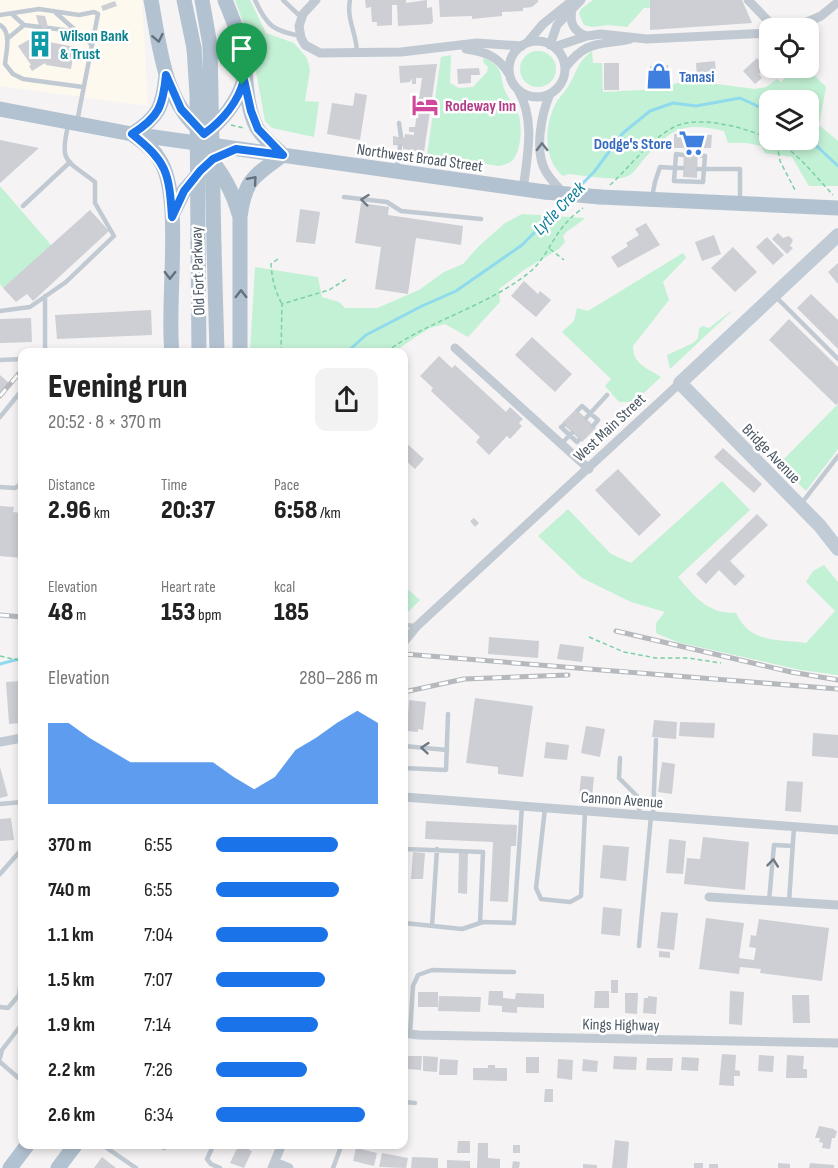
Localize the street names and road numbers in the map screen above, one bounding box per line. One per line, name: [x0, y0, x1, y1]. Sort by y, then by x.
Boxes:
street label: Northwest Broad Street: [356, 140, 484, 177]
street label: Old Fort Parkway: [187, 226, 210, 316]
street label: West Main Street: [570, 390, 650, 466]
street label: Bridge Avenue: [738, 420, 804, 488]
street label: Cannon Avenue: [580, 788, 664, 813]
street label: Kings Highway: [582, 1015, 660, 1036]

